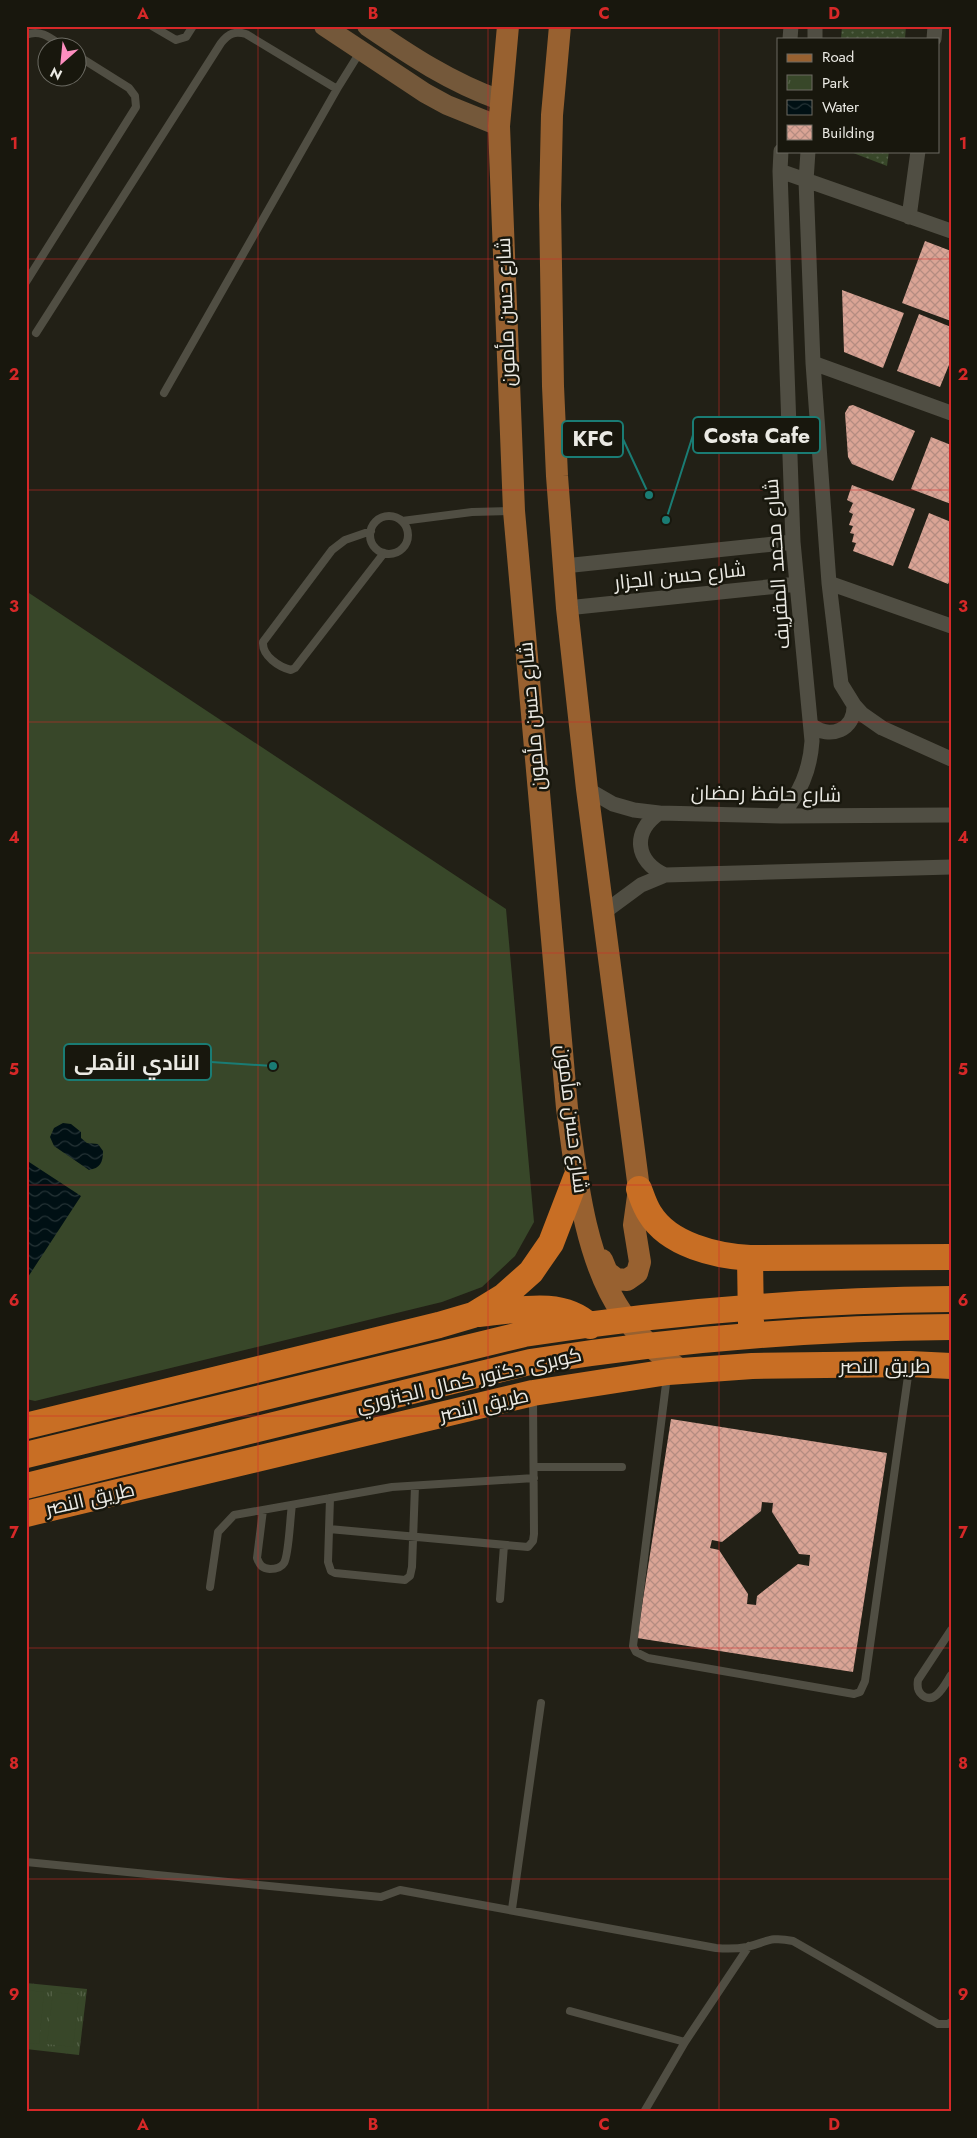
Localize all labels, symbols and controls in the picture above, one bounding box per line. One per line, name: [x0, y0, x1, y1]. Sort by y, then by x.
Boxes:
text: A: [136, 2, 149, 25]
text: B: [368, 2, 378, 25]
text: C: [598, 2, 610, 25]
text: D: [828, 2, 840, 25]
north arrow: [38, 38, 88, 88]
legend: [777, 38, 940, 152]
text: Road: [822, 46, 854, 68]
text: N: [47, 62, 66, 85]
text: Park: [822, 72, 849, 94]
text: Water: [822, 96, 860, 118]
text: Building: [822, 122, 874, 144]
text: 1: [10, 132, 18, 155]
text: 1: [959, 132, 967, 155]
street label: شارع حسن مأمون: [489, 237, 523, 387]
text: 2: [9, 363, 19, 386]
text: 2: [958, 363, 968, 386]
callout: Costa Cafe: [693, 417, 820, 453]
callout: KFC: [562, 421, 623, 457]
text: Costa Cafe: [704, 421, 810, 451]
text: KFC: [572, 424, 614, 454]
street label: شارع محمد المقريف: [757, 478, 797, 650]
street label: شارع حسن الجزار: [612, 555, 747, 597]
text: 3: [9, 595, 19, 618]
text: 3: [958, 595, 968, 618]
street label: شارع حسن مأمون: [511, 640, 553, 792]
street label: شارع حافظ رمضان: [691, 778, 841, 810]
text: 4: [8, 826, 20, 849]
text: 4: [957, 826, 969, 849]
street label: شارع حسن مأمون: [549, 1043, 595, 1195]
callout: النادي الأهلى: [64, 1044, 211, 1080]
text: النادي الأهلى: [74, 1048, 200, 1080]
text: 5: [9, 1058, 19, 1081]
text: 5: [958, 1058, 968, 1081]
text: 6: [9, 1289, 19, 1312]
text: 6: [958, 1289, 968, 1312]
street label: كوبرى دكتور كمال الجنزوري: [354, 1340, 585, 1421]
street label: طريق النصر: [839, 1352, 930, 1381]
street label: طريق النصر: [436, 1381, 532, 1430]
street label: طريق النصر: [42, 1475, 138, 1524]
text: 7: [9, 1521, 19, 1544]
text: 7: [958, 1521, 968, 1544]
text: 8: [9, 1752, 19, 1775]
text: 8: [958, 1752, 968, 1775]
text: 9: [9, 1983, 19, 2006]
text: 9: [958, 1983, 968, 2006]
text: A: [136, 2113, 149, 2136]
text: B: [368, 2113, 378, 2136]
text: C: [598, 2113, 610, 2136]
text: D: [828, 2113, 840, 2136]

